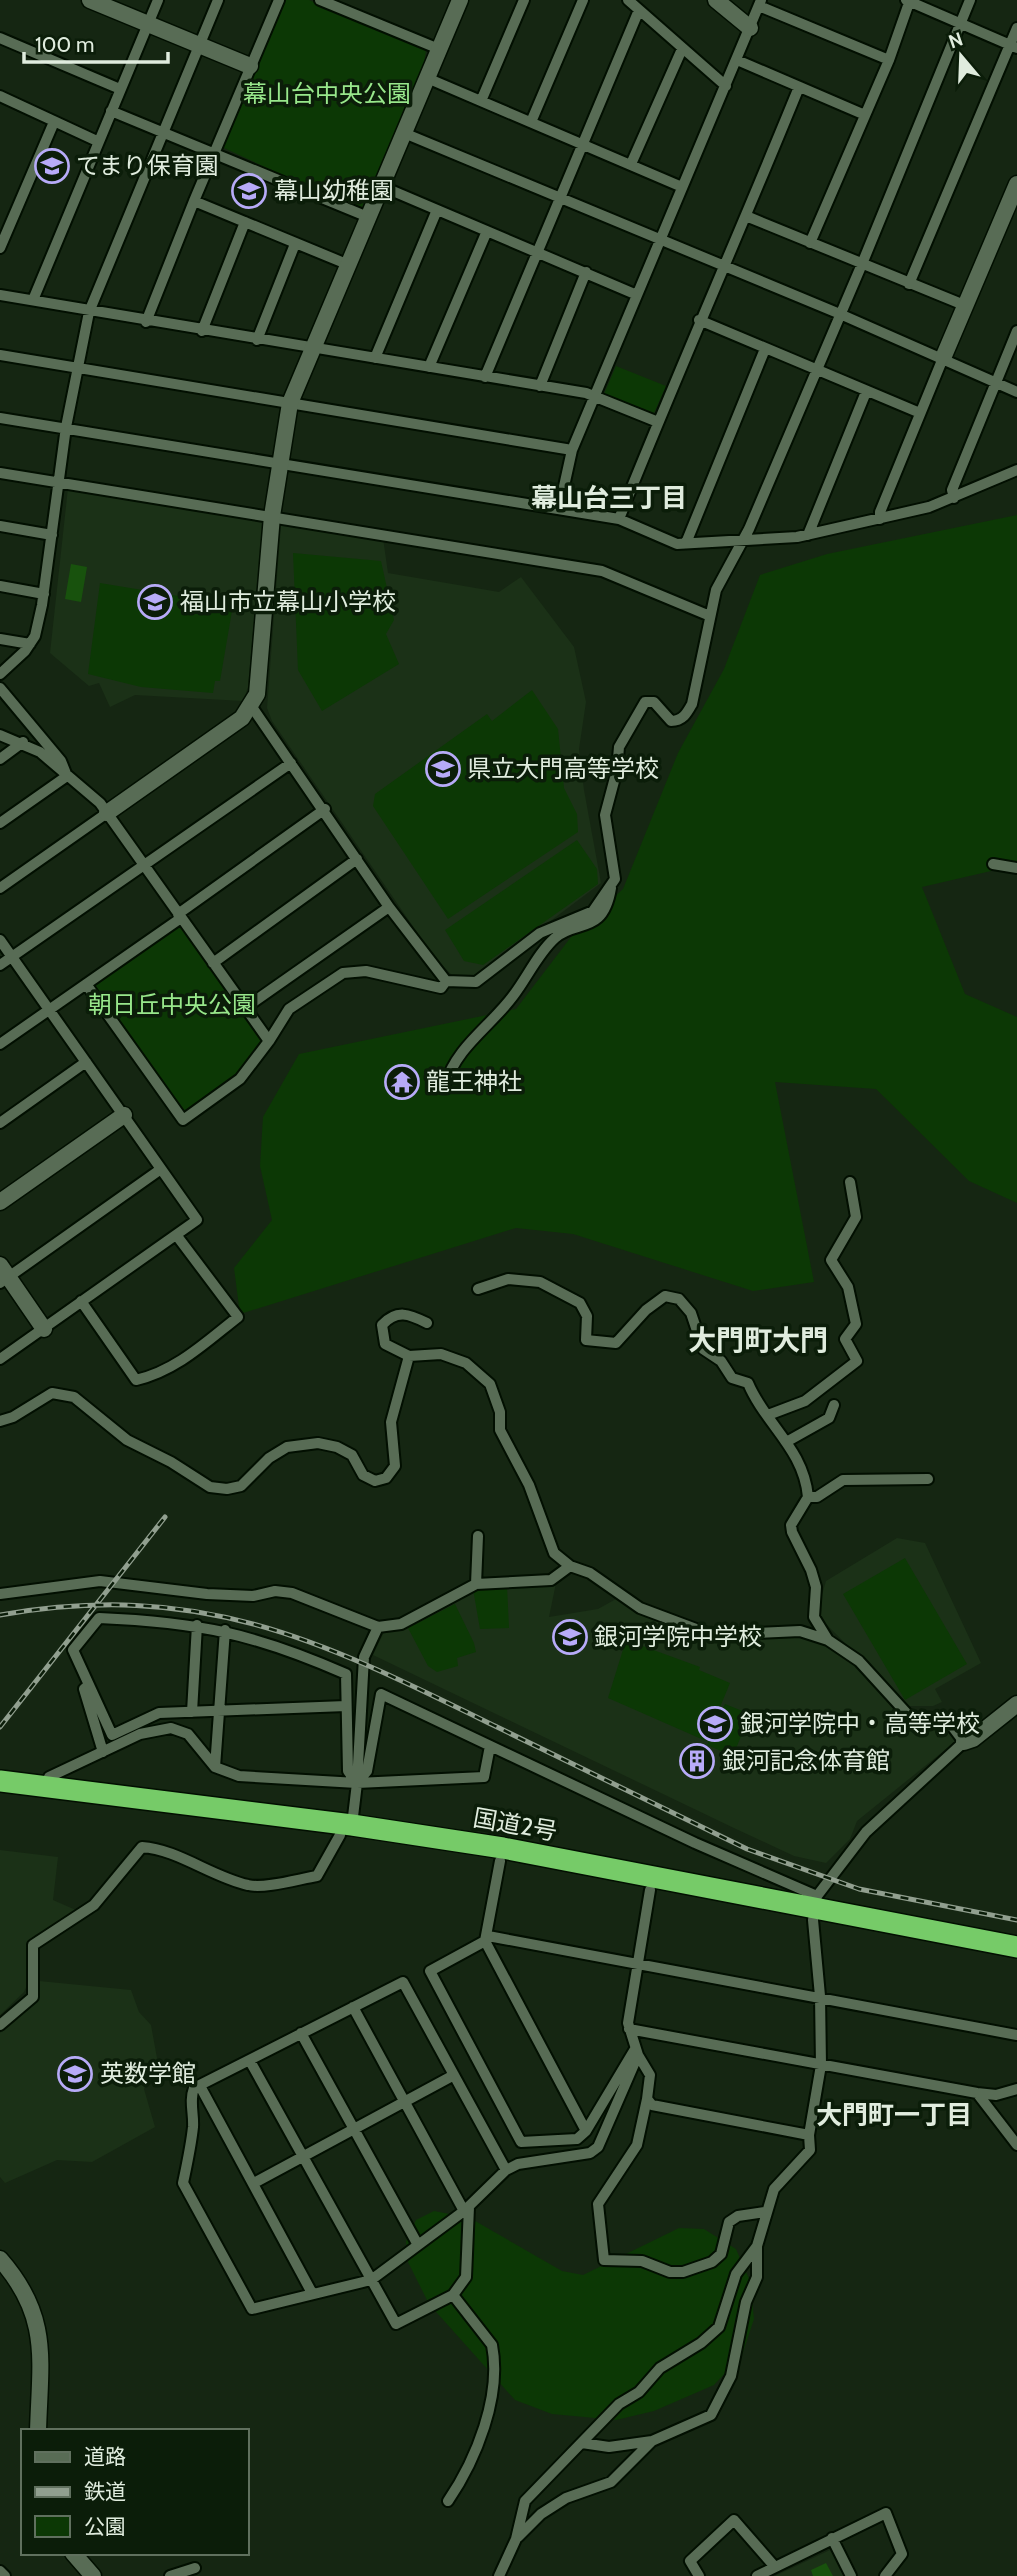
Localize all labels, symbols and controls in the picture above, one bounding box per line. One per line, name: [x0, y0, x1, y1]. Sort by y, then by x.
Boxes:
scale bar: [24, 21, 168, 65]
north arrow: [926, 21, 996, 91]
text: N: [946, 27, 966, 53]
text: 100 m: [35, 32, 94, 57]
park label: 幕山台中央公園: [243, 79, 411, 108]
school or university icon: てまり保育園: [33, 147, 71, 185]
place label: てまり保育園: [76, 151, 219, 180]
school or university icon: 幕山幼稚園: [230, 172, 268, 210]
place label: 幕山幼稚園: [274, 176, 394, 205]
district label: 幕山台三丁目: [531, 482, 687, 514]
school or university icon: 福山市立幕山小学校: [136, 583, 174, 621]
place label: 福山市立幕山小学校: [180, 587, 396, 616]
school or university icon: 県立大門高等学校: [424, 750, 462, 788]
place label: 県立大門高等学校: [467, 754, 659, 783]
park label: 朝日丘中央公園: [88, 990, 256, 1019]
temple icon: 龍王神社: [383, 1063, 421, 1101]
place label: 龍王神社: [426, 1067, 522, 1096]
district label: 大門町大門: [688, 1323, 828, 1357]
school or university icon: 銀河学院中学校: [551, 1618, 589, 1656]
place label: 銀河学院中学校: [594, 1622, 762, 1651]
school or university icon: 銀河学院中・高等学校: [696, 1705, 734, 1743]
place label: 銀河学院中・高等学校: [740, 1709, 980, 1738]
building icon: 銀河記念体育館: [678, 1742, 716, 1780]
place label: 銀河記念体育館: [722, 1746, 890, 1775]
street label: 国道2号: [471, 1803, 559, 1846]
school or university icon: 英数学館: [56, 2055, 94, 2093]
place label: 英数学館: [100, 2059, 196, 2088]
district label: 大門町一丁目: [816, 2099, 972, 2131]
legend: [21, 2429, 248, 2555]
text: 道路: [84, 2444, 126, 2469]
text: 鉄道: [84, 2479, 126, 2504]
text: 公園: [84, 2514, 126, 2539]

